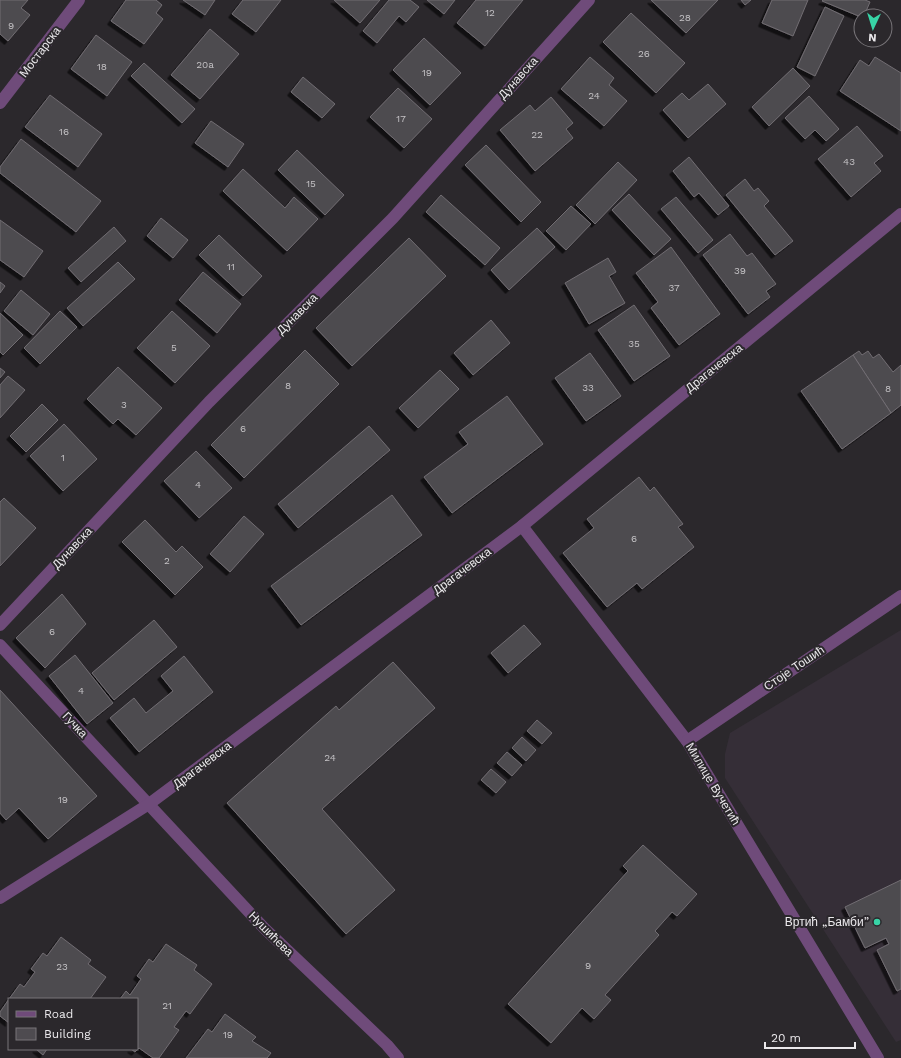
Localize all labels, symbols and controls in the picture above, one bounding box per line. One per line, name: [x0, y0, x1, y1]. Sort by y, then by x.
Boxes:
house number: 12: [485, 7, 495, 18]
north arrow: [853, 8, 893, 48]
house number: 28: [679, 12, 691, 23]
house number: 9: [8, 20, 14, 31]
street label: Мостарска: [16, 24, 64, 80]
text: N: [868, 31, 877, 44]
house number: 26: [638, 48, 650, 59]
street label: Дунавска: [495, 54, 541, 102]
house number: 20a: [196, 59, 214, 70]
house number: 18: [97, 61, 107, 72]
house number: 19: [422, 67, 432, 78]
house number: 24: [588, 90, 600, 101]
house number: 17: [396, 113, 406, 124]
house number: 16: [59, 126, 69, 137]
house number: 22: [531, 129, 543, 140]
house number: 43: [843, 156, 855, 167]
house number: 15: [306, 178, 316, 189]
house number: 11: [227, 261, 235, 272]
house number: 39: [734, 265, 746, 276]
house number: 37: [668, 282, 680, 293]
street label: Дунавска: [274, 290, 321, 337]
house number: 35: [628, 338, 640, 349]
street label: Драгачевска: [683, 341, 746, 395]
house number: 5: [171, 342, 177, 353]
house number: 8: [285, 380, 291, 391]
house number: 33: [582, 382, 594, 393]
house number: 8: [885, 383, 891, 394]
house number: 3: [121, 399, 127, 410]
house number: 6: [240, 423, 246, 434]
house number: 1: [61, 452, 65, 463]
house number: 4: [195, 479, 201, 490]
street label: Дунавска: [49, 524, 95, 572]
house number: 6: [631, 533, 637, 544]
street label: Драгачевска: [430, 544, 494, 597]
house number: 2: [164, 555, 170, 566]
house number: 6: [49, 626, 55, 637]
street label: Стоје Тошић: [761, 643, 827, 693]
house number: 4: [78, 685, 84, 696]
street label: Гучка: [60, 709, 91, 741]
street label: Драгачевска: [170, 738, 234, 791]
street label: Милице Вучетић: [683, 740, 743, 828]
house number: 24: [324, 752, 336, 763]
house number: 19: [58, 794, 68, 805]
street label: Нушићева: [246, 909, 296, 959]
place label: Вртић „Бамби”: [785, 915, 869, 929]
marker: Вртић „Бамби”: [872, 917, 882, 927]
house number: 9: [585, 960, 591, 971]
house number: 23: [56, 961, 68, 972]
legend: [8, 998, 138, 1050]
house number: 21: [162, 1000, 172, 1011]
text: Road: [44, 1007, 73, 1021]
scale bar: [765, 1024, 855, 1050]
text: Building: [44, 1027, 91, 1041]
house number: 19: [223, 1029, 233, 1040]
text: 20 m: [771, 1031, 801, 1045]

